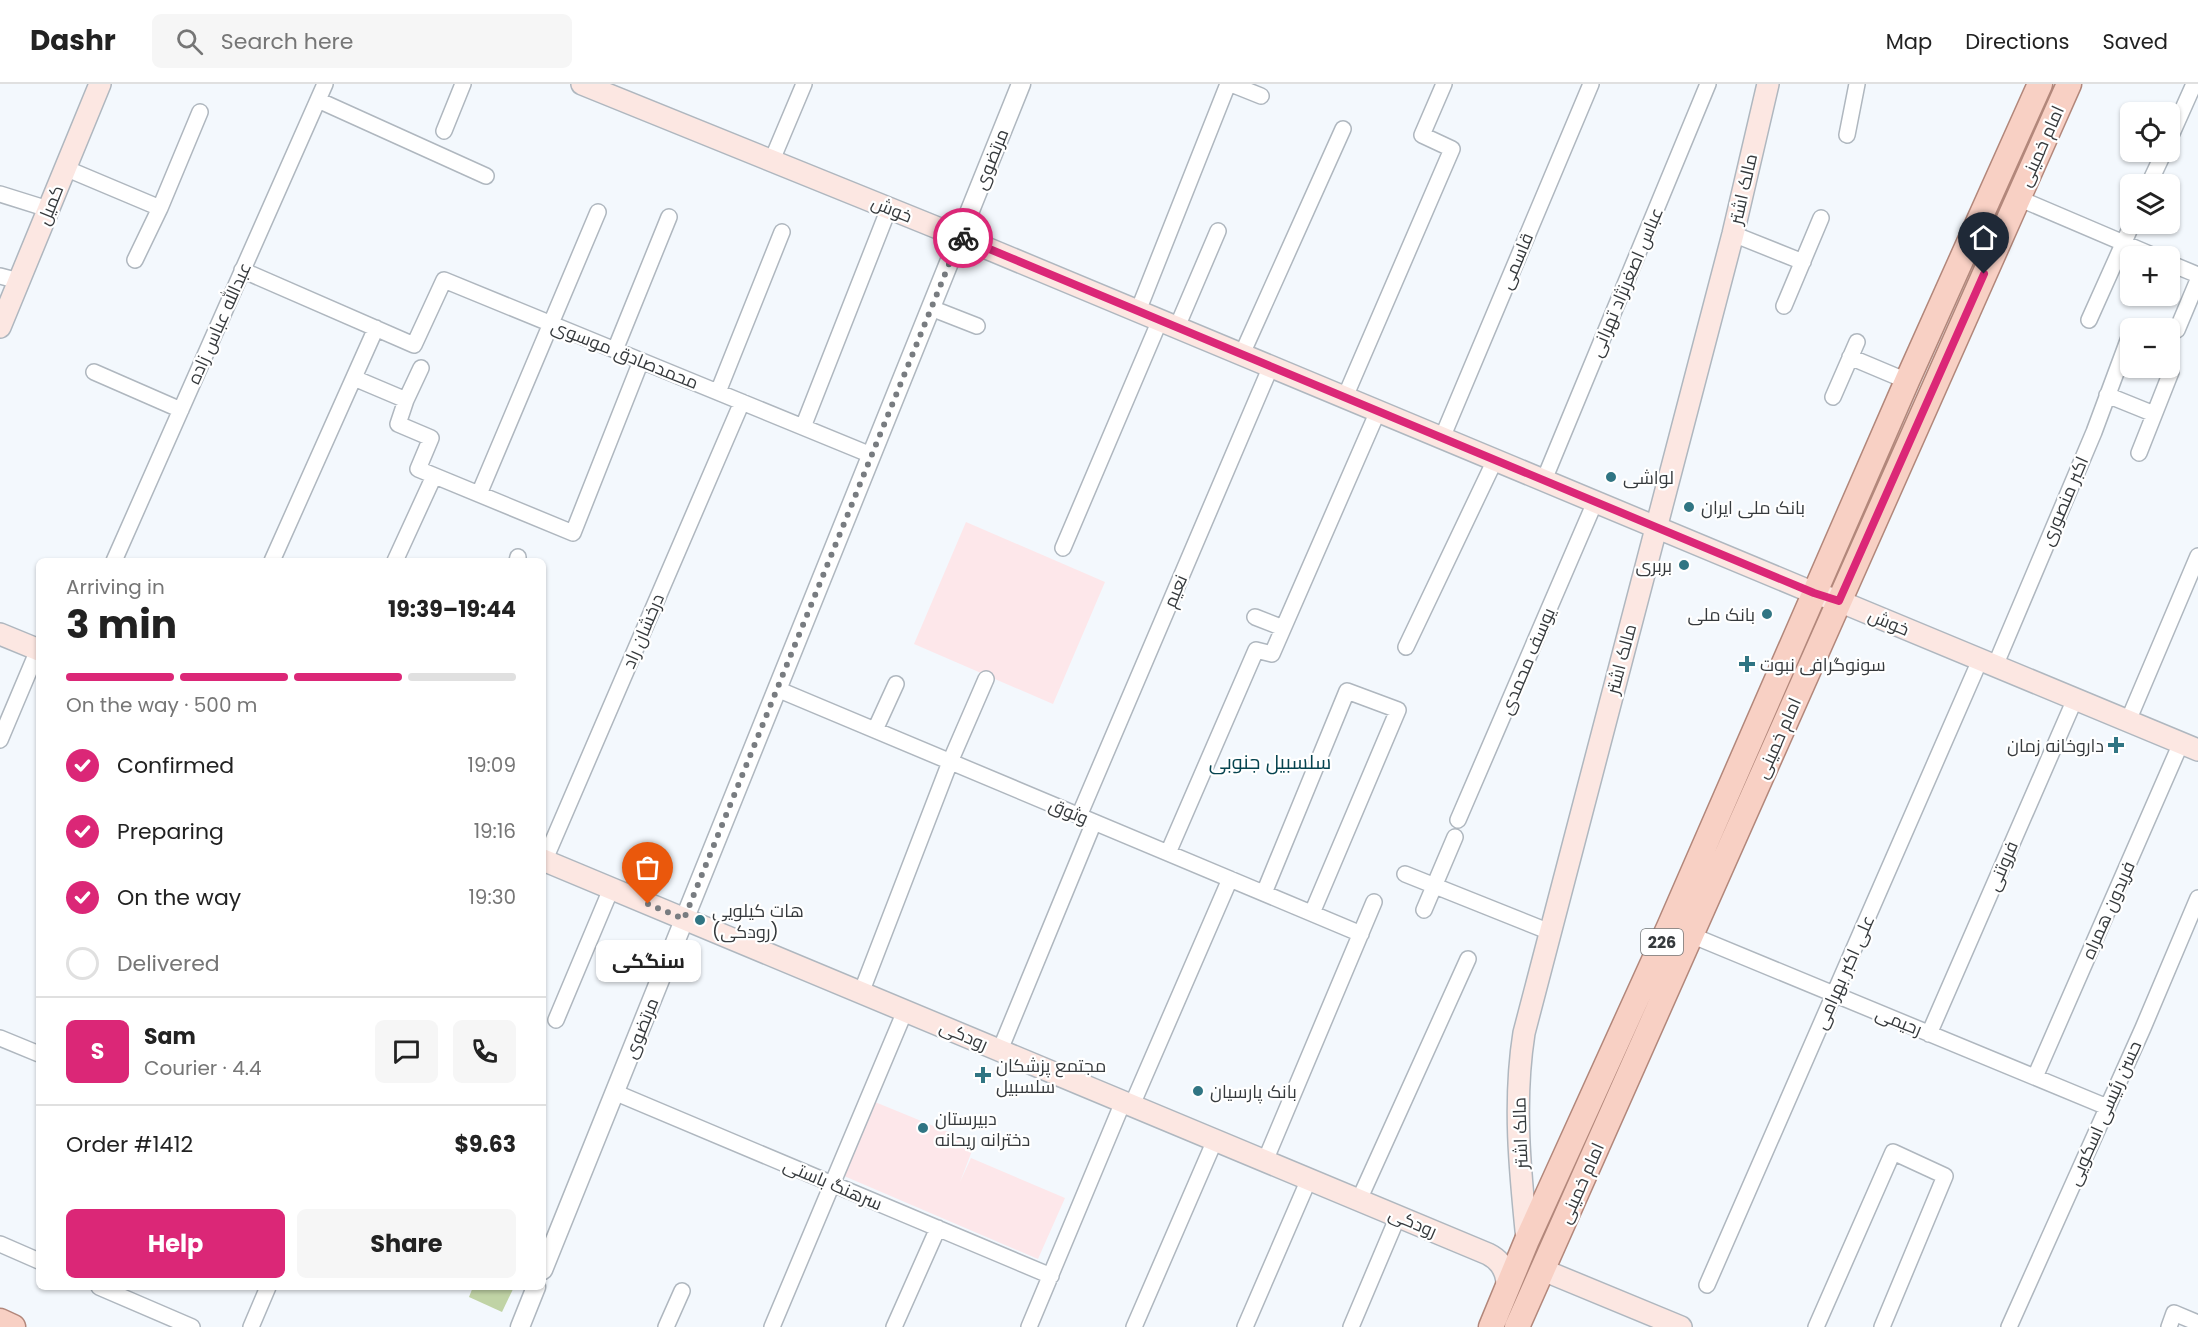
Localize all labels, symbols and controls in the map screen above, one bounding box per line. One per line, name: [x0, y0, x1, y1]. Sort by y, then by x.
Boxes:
search box: [152, 14, 572, 68]
text: Dashr: [30, 21, 116, 60]
icon: search: [173, 25, 206, 58]
text: Search here: [221, 26, 353, 57]
text: Map: [1886, 27, 1932, 56]
text: Directions: [1965, 27, 2069, 56]
text: Saved: [2102, 27, 2168, 56]
street label: امام خمینی: [2012, 101, 2070, 191]
map controls: [2120, 102, 2180, 378]
button: locate: [2120, 102, 2180, 162]
street label: مرتضوی: [967, 125, 1015, 193]
street label: مالک اشتر: [1723, 151, 1763, 228]
button: layers: [2120, 174, 2180, 234]
street label: کمیل: [31, 181, 69, 229]
street label: خوش: [868, 190, 916, 228]
street label: عباس اصغرنژاد تهرانی: [1583, 203, 1669, 361]
courier: [933, 208, 993, 268]
pin: [1958, 212, 2009, 274]
icon: home: [1967, 221, 2000, 254]
icon: bike: [947, 222, 980, 255]
street label: قاسمی: [1493, 229, 1539, 293]
button: +: [2120, 246, 2180, 306]
street label: عبدالله عباس زاده: [181, 258, 257, 388]
street label: محمدصادق موسوی: [548, 313, 702, 395]
button: −: [2120, 318, 2180, 378]
street label: اکبر منصوری: [2034, 452, 2094, 550]
place label: لواشی: [1623, 465, 1674, 490]
marker: لواشی: [1604, 470, 1618, 484]
place label: بانک ملی ایران: [1701, 495, 1805, 520]
marker: بانک ملی ایران: [1682, 500, 1696, 514]
place label: بربری: [1635, 553, 1672, 578]
marker: بربری: [1677, 558, 1691, 572]
street label: نعیم: [1157, 571, 1193, 611]
text: Arriving in: [66, 573, 165, 601]
street label: درخشان راد: [616, 590, 670, 672]
text: 19:39–19:44: [388, 594, 516, 625]
text: 3 min: [66, 597, 177, 652]
place label: بانک ملی: [1688, 602, 1755, 627]
street label: خوش: [1865, 602, 1913, 642]
street label: یوسف محمدی: [1493, 603, 1561, 718]
marker: بانک ملی: [1760, 607, 1774, 621]
street label: مالک اشتر: [1599, 621, 1642, 698]
place label: سونوگرافی نبوت: [1760, 652, 1886, 677]
marker: سونوگرافی نبوت: [1738, 655, 1756, 673]
text: On the way · 500 m: [66, 691, 257, 719]
street label: امام خمینی: [1749, 693, 1807, 783]
place label: داروخانه زمان: [2007, 733, 2104, 758]
marker: داروخانه زمان: [2109, 738, 2123, 752]
district label: سلسبیل جنوبی: [1209, 748, 1331, 776]
icon: check: [66, 749, 99, 782]
text: Confirmed: [117, 750, 234, 781]
text: 19:09: [468, 751, 516, 779]
street label: وثوق: [1045, 792, 1093, 830]
icon: check: [66, 815, 99, 848]
text: Preparing: [117, 816, 224, 847]
text: 19:16: [474, 817, 516, 845]
street label: فروتنی: [1980, 837, 2024, 895]
pin: [622, 842, 673, 904]
icon: bag: [631, 851, 664, 884]
street label: فریدون همراه: [2075, 857, 2141, 963]
icon: check: [66, 881, 99, 914]
text: On the way: [117, 882, 241, 913]
text: 19:30: [468, 883, 516, 911]
place label: هات کیلویی (رودکی): [712, 898, 804, 944]
street label: علی اکبر بهرامی: [1808, 911, 1880, 1033]
marker: هات کیلویی (رودکی): [693, 913, 707, 927]
road number: 226: [1641, 929, 1683, 955]
callout: سنگکی: [596, 940, 700, 982]
text: سنگکی: [612, 947, 685, 975]
text: Delivered: [117, 948, 220, 979]
street label: مرتضوی: [617, 994, 665, 1062]
street label: رحیمی: [1872, 1000, 1926, 1042]
street label: رودکی: [936, 1014, 992, 1056]
button: chat: [375, 1020, 438, 1083]
button: phone: [453, 1020, 516, 1083]
text: Sam: [144, 1021, 196, 1052]
text: S: [91, 1036, 104, 1067]
street label: حسن رئیسی اسکویی: [2061, 1037, 2147, 1189]
place label: مجتمع پزشکان سلسبیل: [996, 1053, 1106, 1099]
text: Courier · 4.4: [144, 1054, 262, 1082]
marker: مجتمع پزشکان سلسبیل: [974, 1066, 992, 1084]
place label: بانک پارسیان: [1210, 1079, 1297, 1104]
marker: بانک پارسیان: [1191, 1084, 1205, 1098]
street label: مالک اشتر: [1506, 1097, 1534, 1170]
place label: دبیرستان دخترانه ریحانه: [935, 1106, 1030, 1152]
marker: دبیرستان دخترانه ریحانه: [916, 1121, 930, 1135]
text: Order #1412: [66, 1129, 193, 1160]
text: $9.63: [454, 1129, 516, 1160]
street label: امام خمینی: [1552, 1138, 1610, 1228]
street label: سرهنگ باستی: [780, 1152, 886, 1216]
street label: رودکی: [1385, 1201, 1441, 1243]
button: Help: [66, 1209, 285, 1278]
button: Share: [297, 1209, 516, 1278]

